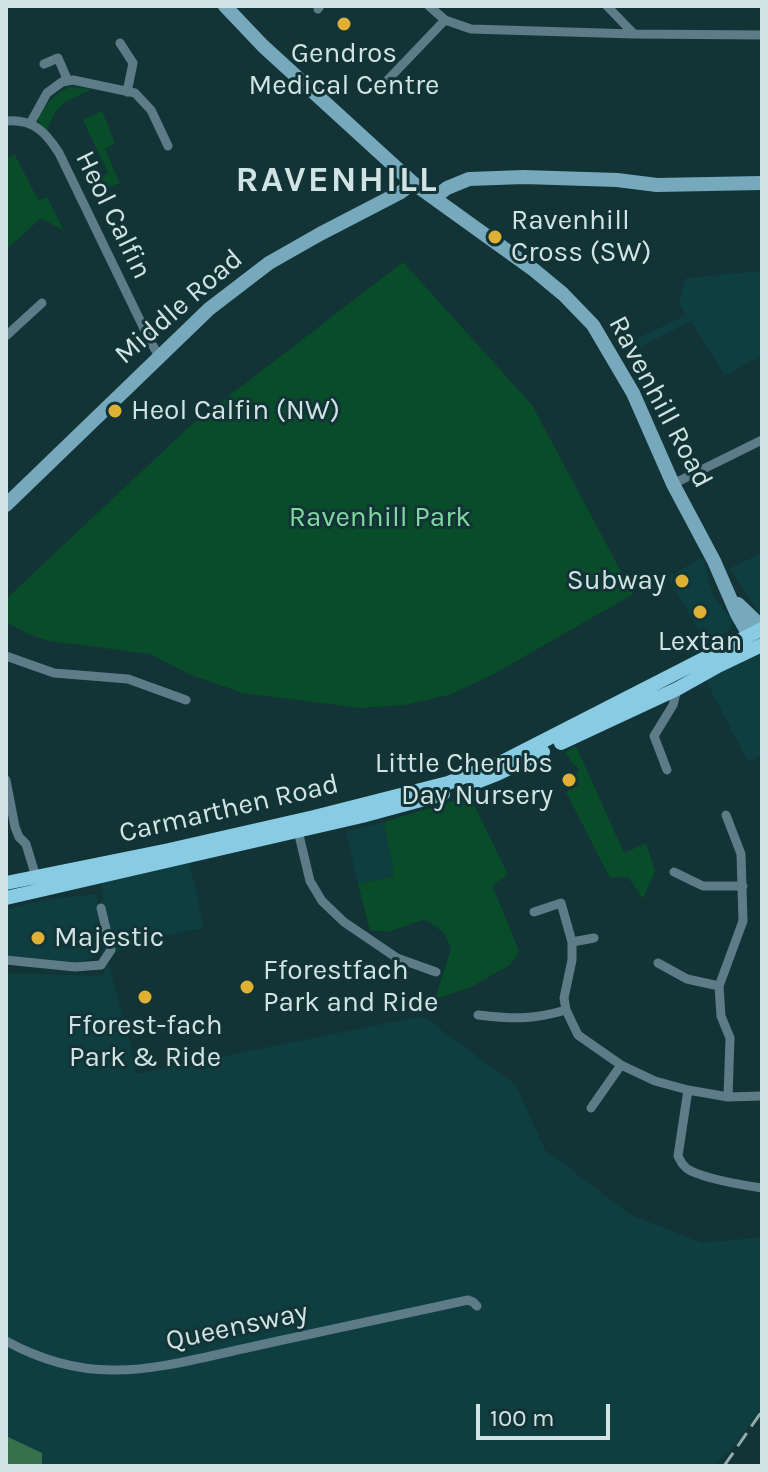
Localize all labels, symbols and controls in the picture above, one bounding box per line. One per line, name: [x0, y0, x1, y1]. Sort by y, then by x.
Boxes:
marker: Gendros Medical Centre: [335, 15, 353, 33]
place label: Gendros Medical Centre: [249, 37, 439, 103]
street label: Heol Calfin: [68, 146, 158, 284]
district label: RAVENHILL: [235, 159, 439, 203]
place label: Ravenhill Cross (SW): [511, 204, 652, 270]
marker: Ravenhill Cross (SW): [486, 228, 504, 246]
street label: Middle Road: [108, 242, 250, 372]
street label: Ravenhill Road: [601, 310, 719, 494]
place label: Heol Calfin (NW): [131, 394, 340, 428]
marker: Heol Calfin (NW): [106, 402, 124, 420]
park label: Ravenhill Park: [289, 501, 471, 535]
place label: Subway: [567, 564, 666, 598]
marker: Subway: [673, 572, 691, 590]
marker: Lextan: [691, 603, 709, 621]
place label: Lextan: [658, 625, 742, 659]
place label: Little Cherubs Day Nursery: [375, 747, 553, 813]
street label: Carmarthen Road: [116, 767, 342, 851]
marker: Little Cherubs Day Nursery: [560, 771, 578, 789]
place label: Majestic: [54, 921, 164, 955]
marker: Majestic: [29, 929, 47, 947]
place label: Fforestfach Park and Ride: [263, 954, 438, 1020]
marker: Fforestfach Park and Ride: [238, 978, 256, 996]
marker: Fforest-fach Park & Ride: [136, 988, 154, 1006]
place label: Fforest-fach Park & Ride: [67, 1009, 223, 1075]
street label: Queensway: [163, 1296, 311, 1358]
scale bar: [480, 1388, 614, 1438]
text: 100 m: [490, 1404, 555, 1432]

